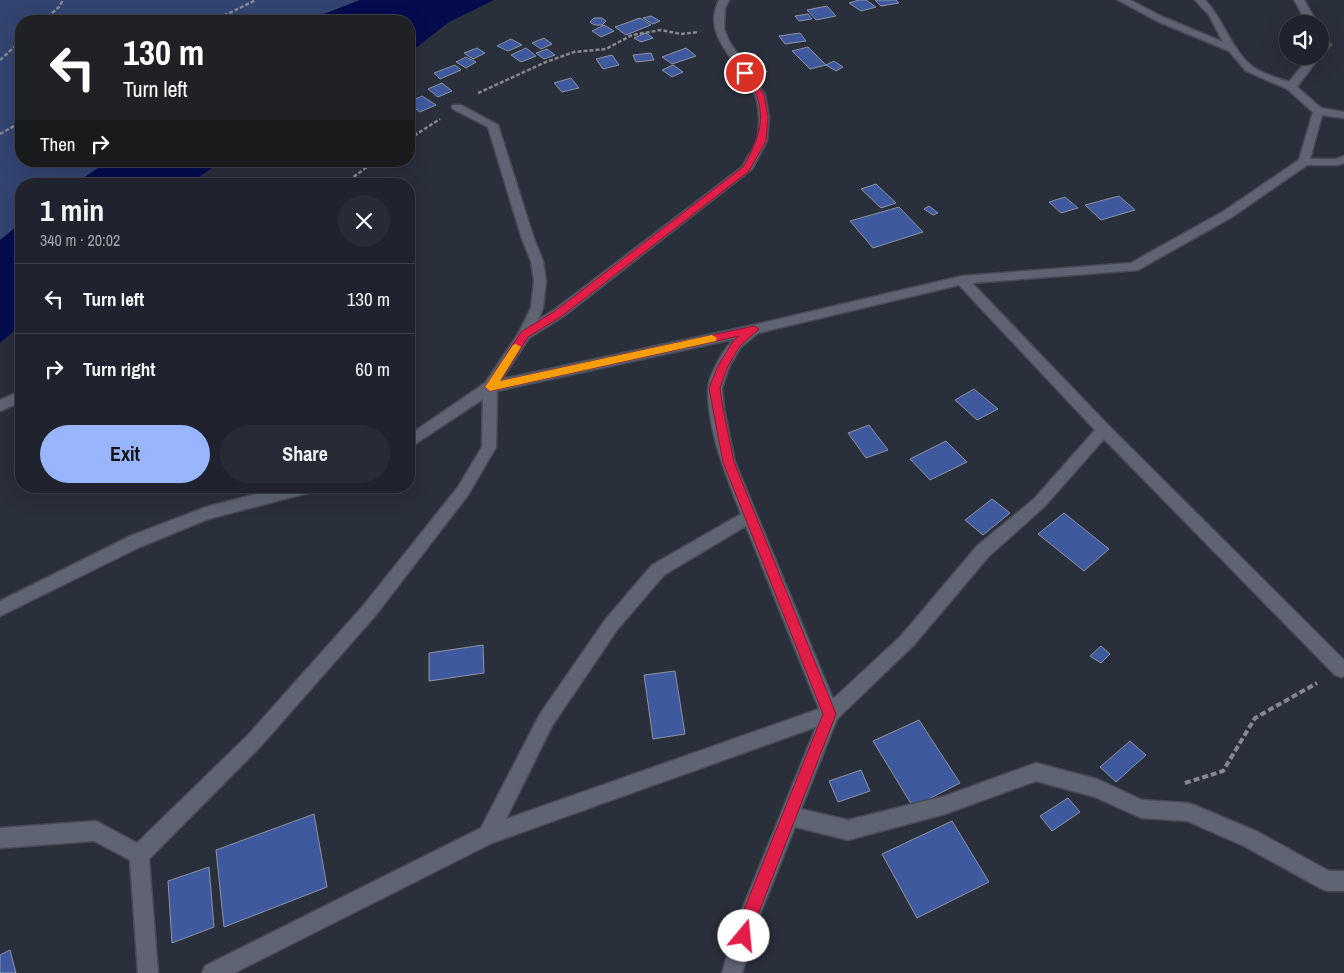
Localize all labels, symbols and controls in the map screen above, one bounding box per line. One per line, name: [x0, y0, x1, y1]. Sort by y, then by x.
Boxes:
map controls: [1279, 15, 1329, 65]
button: sound: [1279, 15, 1329, 65]
text: 130 m: [123, 29, 204, 76]
icon: left: [40, 35, 105, 100]
pin: [724, 52, 766, 94]
icon: arrive: [731, 59, 759, 87]
text: Turn left: [123, 74, 188, 104]
icon: right: [86, 130, 114, 158]
text: Then: [40, 131, 76, 157]
text: 1 min: [40, 190, 104, 230]
button: close: [338, 195, 390, 247]
text: 340 m · 20:02: [40, 229, 120, 251]
icon: left: [40, 285, 68, 313]
text: Turn left: [83, 286, 144, 312]
text: 130 m: [347, 286, 390, 312]
icon: right: [40, 355, 68, 383]
text: Turn right: [83, 356, 155, 382]
text: 60 m: [355, 356, 390, 382]
button: Exit: [40, 425, 210, 483]
button: Share: [220, 425, 390, 483]
position arrow: [717, 909, 769, 961]

